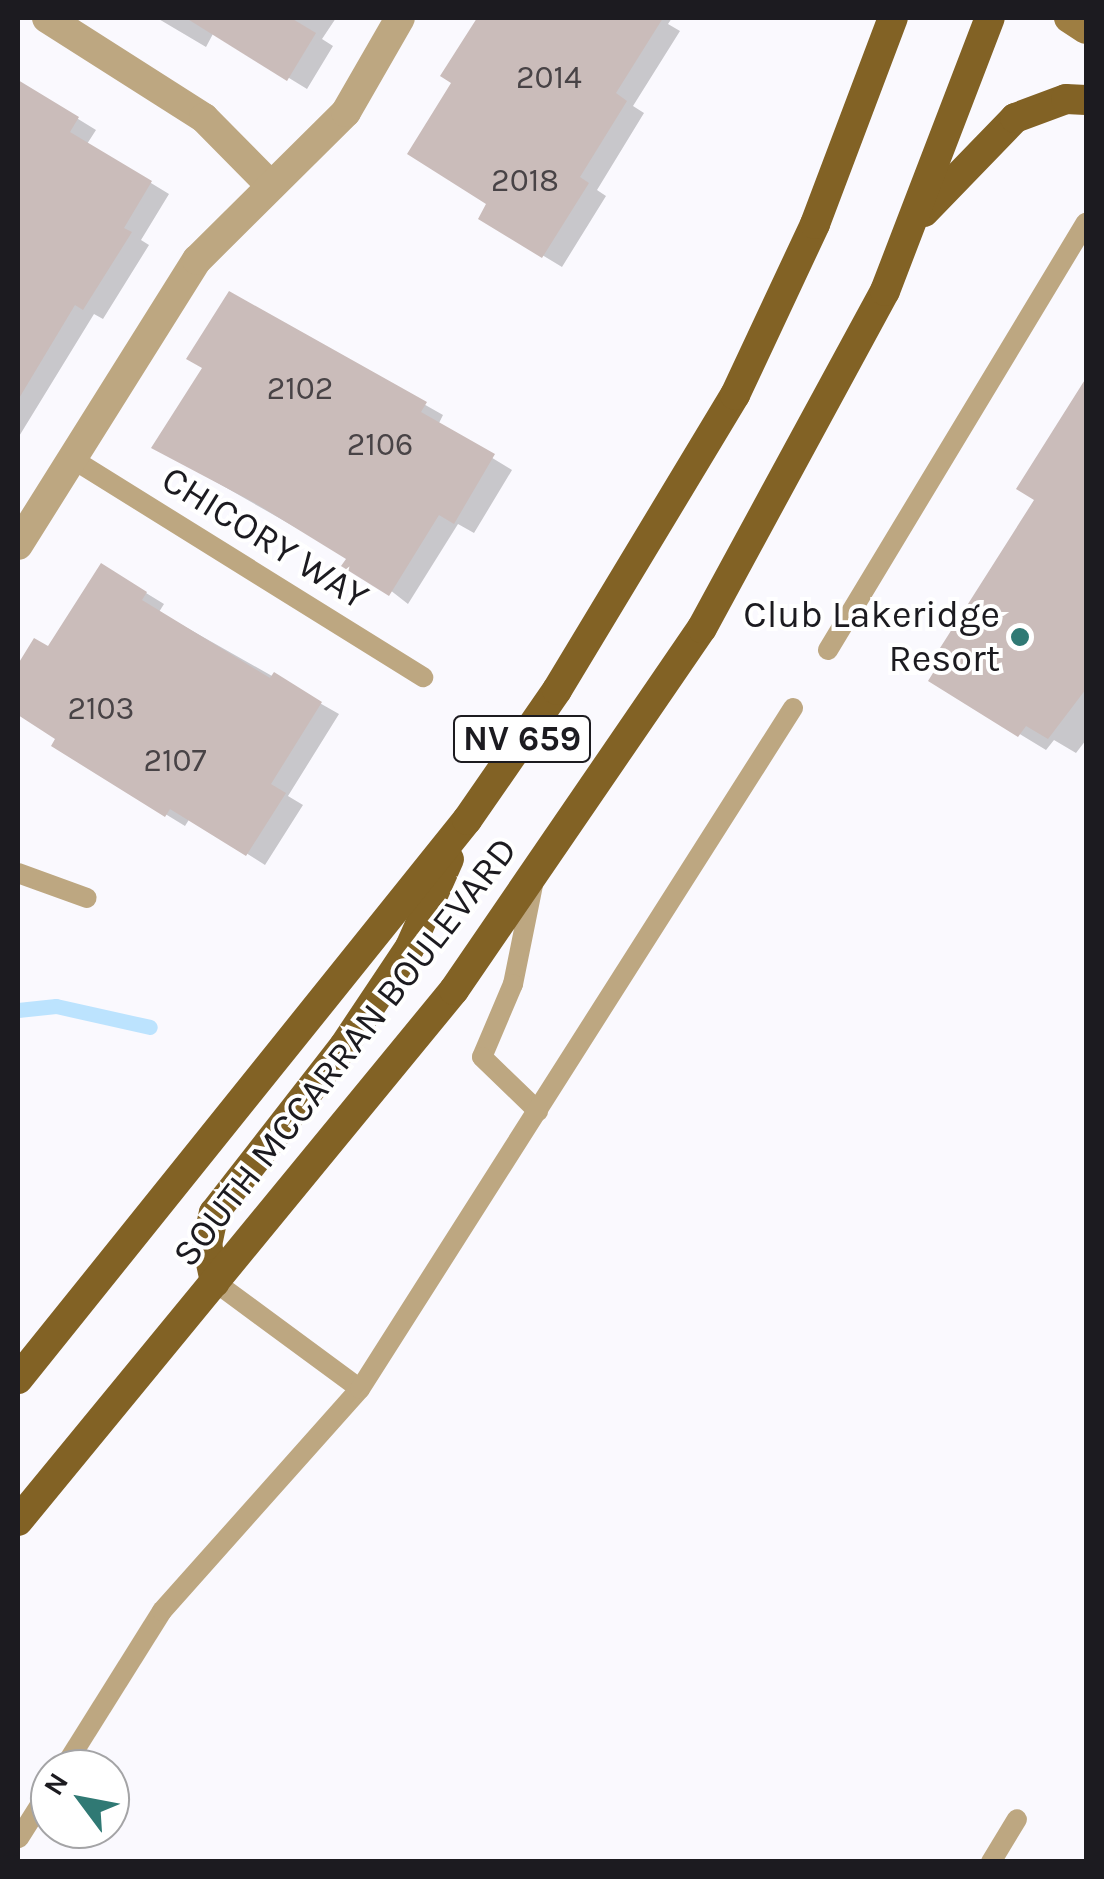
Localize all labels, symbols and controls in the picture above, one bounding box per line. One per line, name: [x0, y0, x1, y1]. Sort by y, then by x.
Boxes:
house number: 2014: [516, 59, 582, 97]
house number: 2018: [491, 162, 559, 200]
house number: 2102: [267, 370, 333, 408]
house number: 2106: [347, 426, 413, 464]
street label: CHICORY WAY: [153, 456, 377, 620]
place label: Club Lakeridge Resort: [743, 592, 1000, 682]
marker: Club Lakeridge Resort: [1009, 626, 1031, 648]
house number: 2103: [67, 690, 135, 728]
road number: NV 659: [452, 709, 592, 769]
house number: 2107: [143, 742, 207, 780]
street label: SOUTH MCCARRAN BOULEVARD: [163, 828, 527, 1276]
north arrow: [30, 1749, 130, 1849]
text: N: [37, 1767, 75, 1801]

